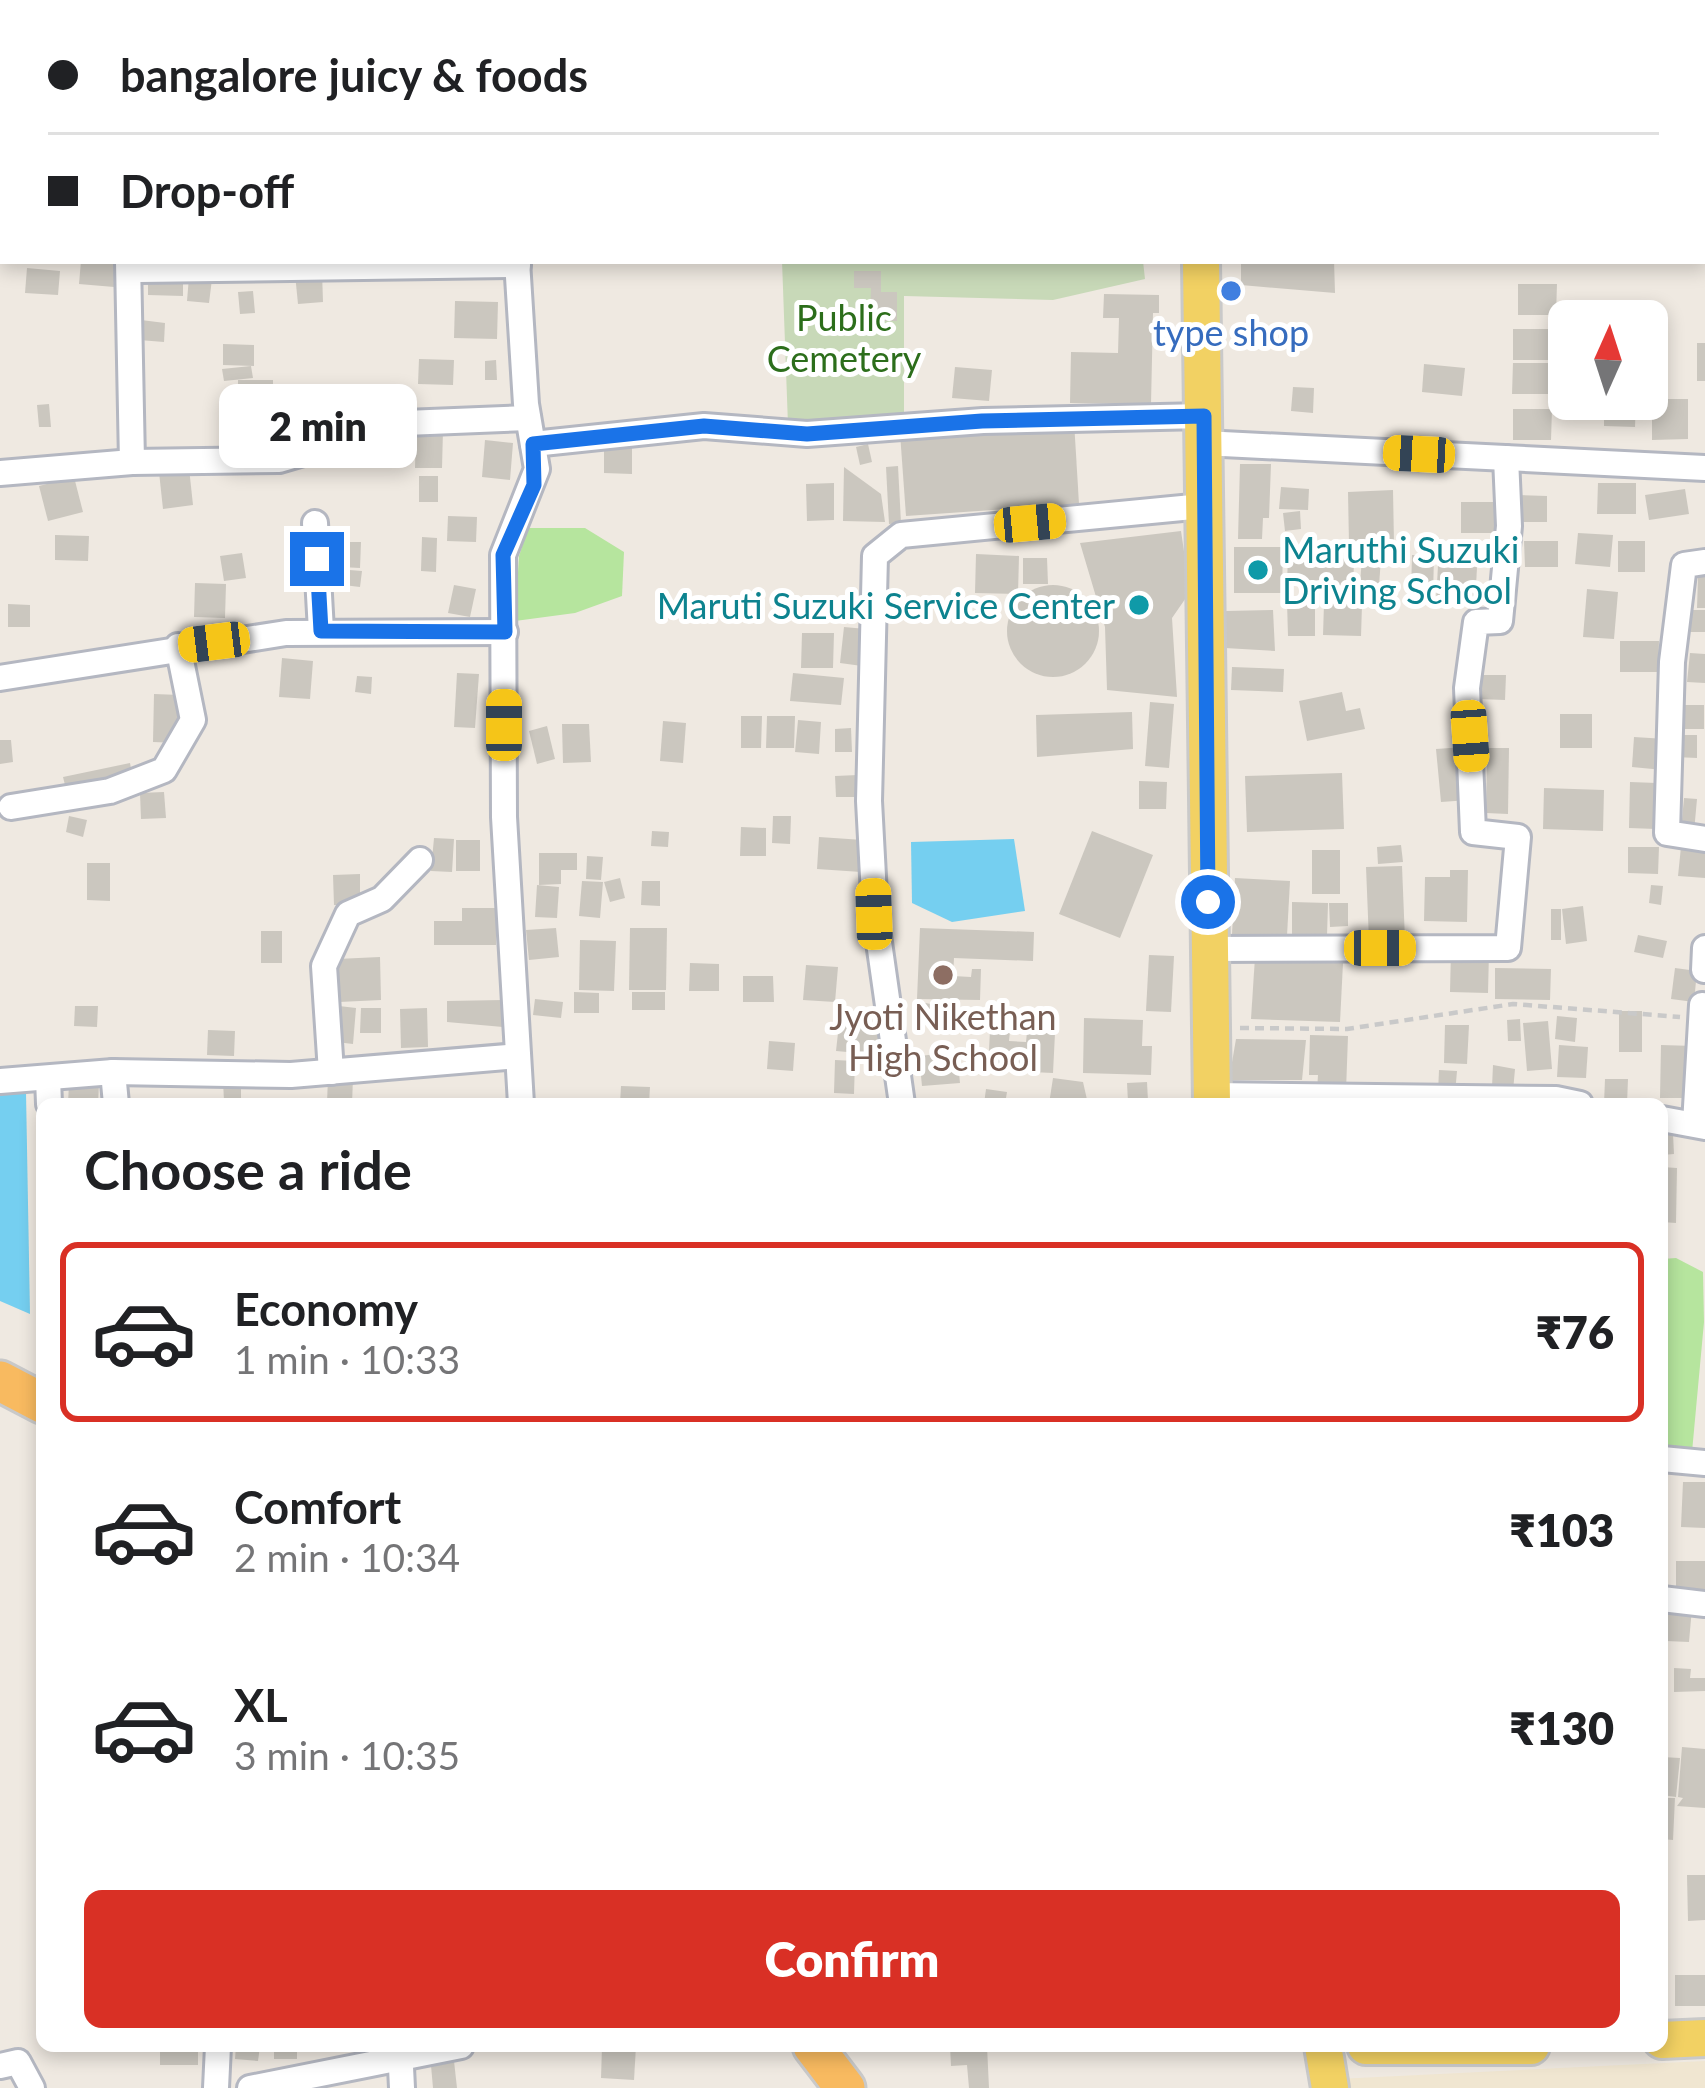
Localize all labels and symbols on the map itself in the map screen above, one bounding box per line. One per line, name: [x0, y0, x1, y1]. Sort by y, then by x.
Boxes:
marker: type shop: [1218, 278, 1244, 304]
park label: Public Cemetery: [767, 295, 922, 380]
north arrow: [1548, 300, 1668, 420]
place label: type shop: [1153, 310, 1309, 354]
callout: 2 min: [218, 385, 416, 469]
car: [1382, 434, 1456, 474]
car: [993, 502, 1067, 544]
place label: Maruthi Suzuki Driving School: [1282, 527, 1519, 612]
route end: [290, 532, 344, 586]
marker: Maruthi Suzuki Driving School: [1245, 557, 1271, 583]
place label: Maruti Suzuki Service Center: [657, 583, 1115, 627]
marker: Maruti Suzuki Service Center: [1126, 592, 1152, 618]
car: [176, 620, 252, 664]
car: [486, 689, 522, 761]
car: [1450, 699, 1490, 773]
route start: [1181, 875, 1235, 929]
car: [855, 877, 893, 951]
car: [1344, 930, 1416, 966]
marker: Jyoti Nikethan High School: [930, 962, 956, 988]
place label: Jyoti Nikethan High School: [829, 994, 1057, 1079]

